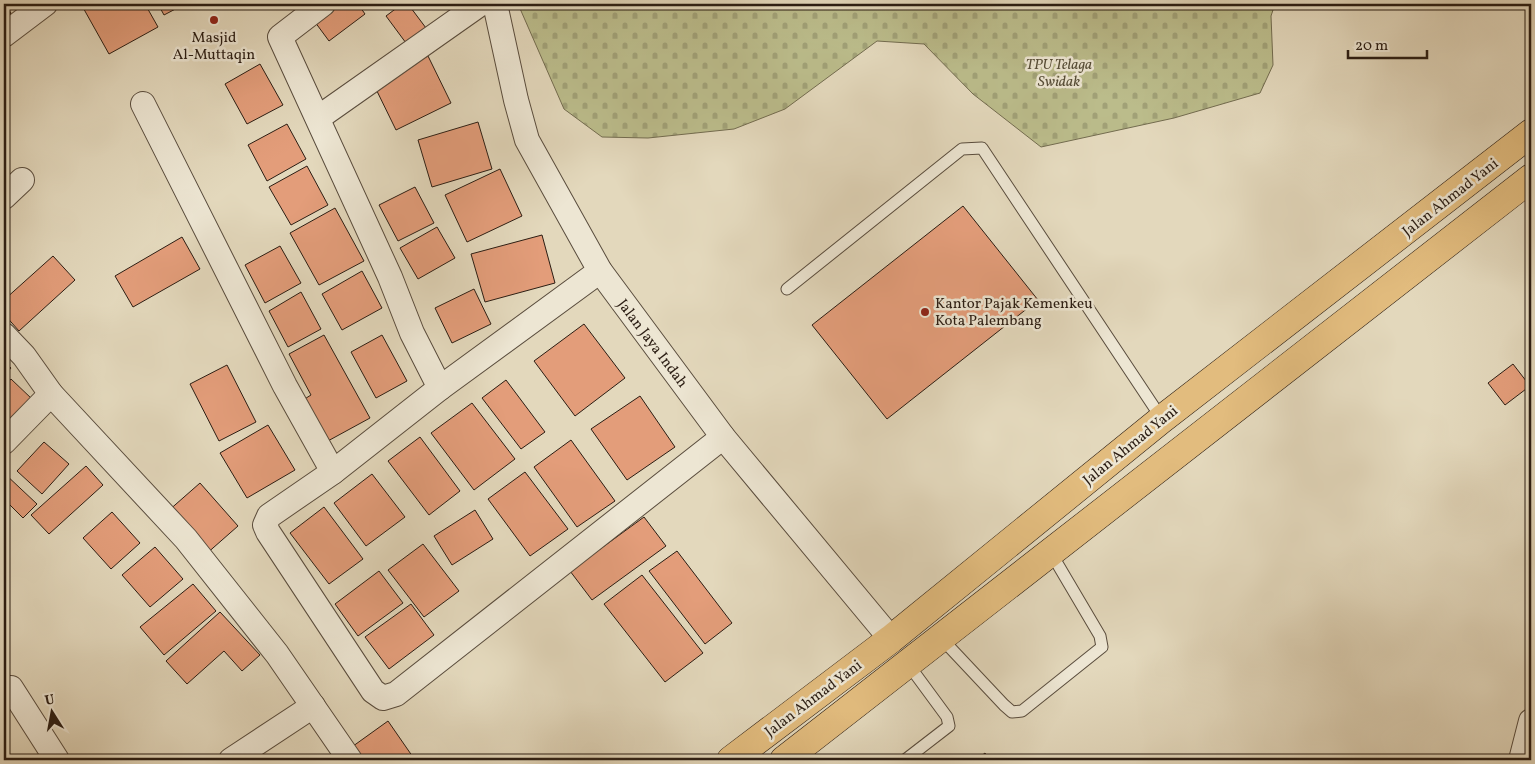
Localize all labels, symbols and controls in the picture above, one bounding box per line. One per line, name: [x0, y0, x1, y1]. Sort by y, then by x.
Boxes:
marker: Masjid Al-Muttaqin: [208, 14, 220, 26]
place label: Masjid Al-Muttaqin: [173, 28, 255, 66]
scale bar: [1348, 28, 1426, 60]
text: 20 m: [1355, 36, 1388, 57]
park label: TPU Telaga Swidak: [1026, 55, 1092, 93]
street label: Jalan Ahmad Yani: [1398, 154, 1503, 242]
place label: Kantor Pajak Kemenkeu Kota Palembang: [935, 294, 1093, 332]
street label: Jalan Jaya Indah: [612, 295, 692, 393]
marker: Kantor Pajak Kemenkeu Kota Palembang: [919, 306, 931, 318]
street label: Jalan Ahmad Yani: [1079, 401, 1183, 491]
street label: Jalan Ahmad Yani: [761, 656, 867, 743]
north arrow: [28, 686, 78, 736]
text: U: [43, 690, 57, 711]

